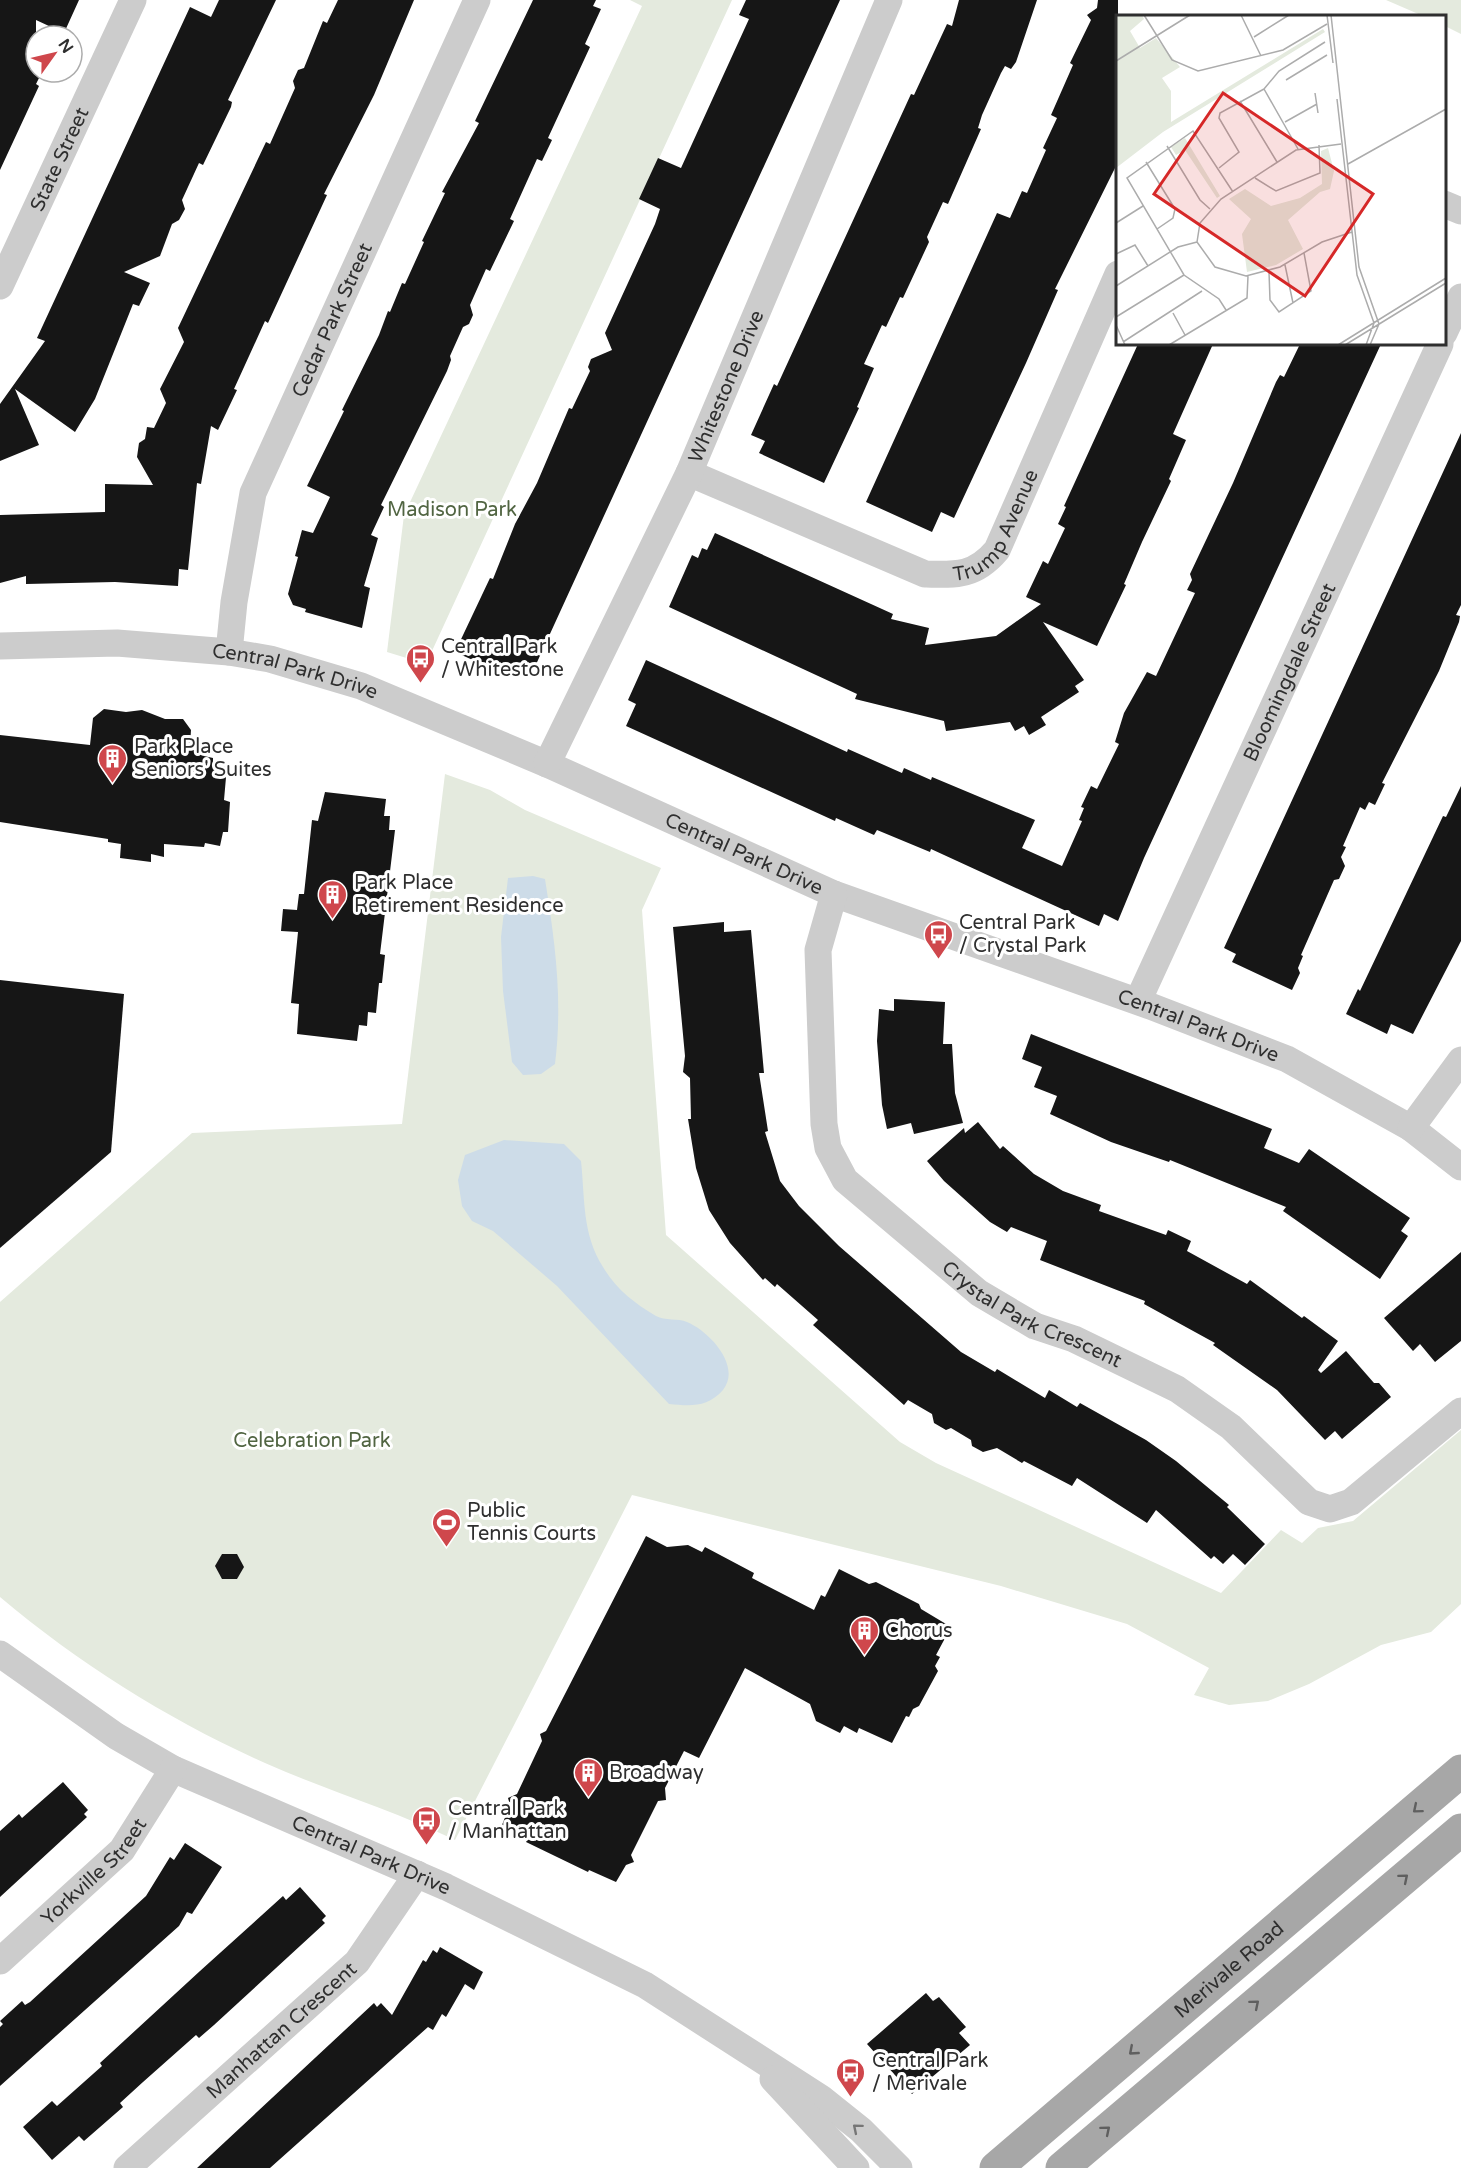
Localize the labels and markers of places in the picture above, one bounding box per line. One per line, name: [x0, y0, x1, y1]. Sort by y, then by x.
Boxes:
place label: Central Park / Whitestone: [441, 635, 564, 682]
bus stop icon: Central Park / Whitestone: [404, 642, 436, 684]
place label: Park Place Seniors' Suites: [134, 735, 272, 782]
building icon: Park Place Seniors' Suites: [97, 742, 129, 784]
place label: Park Place Retirement Residence: [354, 871, 563, 918]
building icon: Park Place Retirement Residence: [317, 878, 349, 920]
place label: Central Park / Crystal Park: [959, 911, 1087, 958]
bus stop icon: Central Park / Crystal Park: [922, 918, 954, 960]
place label: Public Tennis Courts: [467, 1499, 596, 1546]
sports icon: Public Tennis Courts: [430, 1506, 462, 1548]
building icon: Chorus: [848, 1614, 880, 1656]
place label: Chorus: [885, 1619, 953, 1643]
building icon: Broadway: [572, 1756, 604, 1798]
place label: Broadway: [609, 1761, 704, 1785]
place label: Central Park / Manhattan: [448, 1797, 567, 1844]
bus stop icon: Central Park / Manhattan: [411, 1804, 443, 1846]
place label: Central Park / Merivale: [872, 2049, 988, 2096]
bus stop icon: Central Park / Merivale: [835, 2056, 867, 2098]

